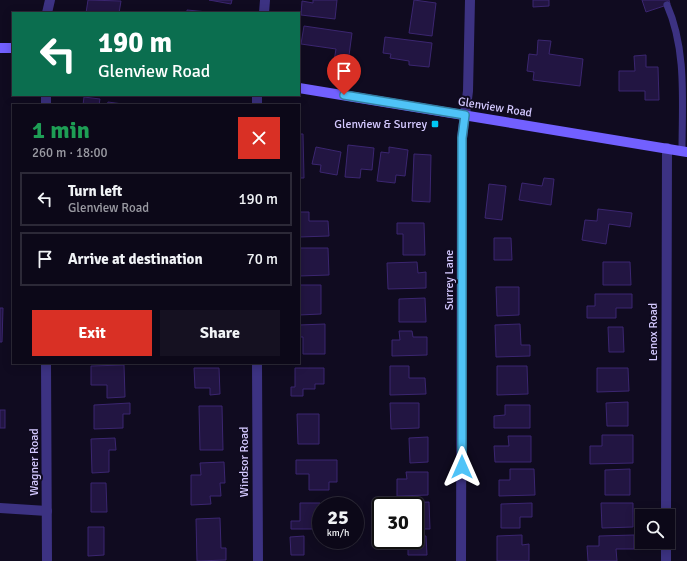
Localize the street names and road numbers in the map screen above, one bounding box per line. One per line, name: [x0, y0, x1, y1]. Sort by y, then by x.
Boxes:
street label: Glenview Road: [457, 94, 533, 121]
street label: Surrey Lane: [442, 250, 457, 310]
street label: Lenox Road: [646, 303, 661, 361]
street label: Windsor Road: [237, 427, 252, 497]
street label: Wagner Road: [27, 428, 42, 496]

